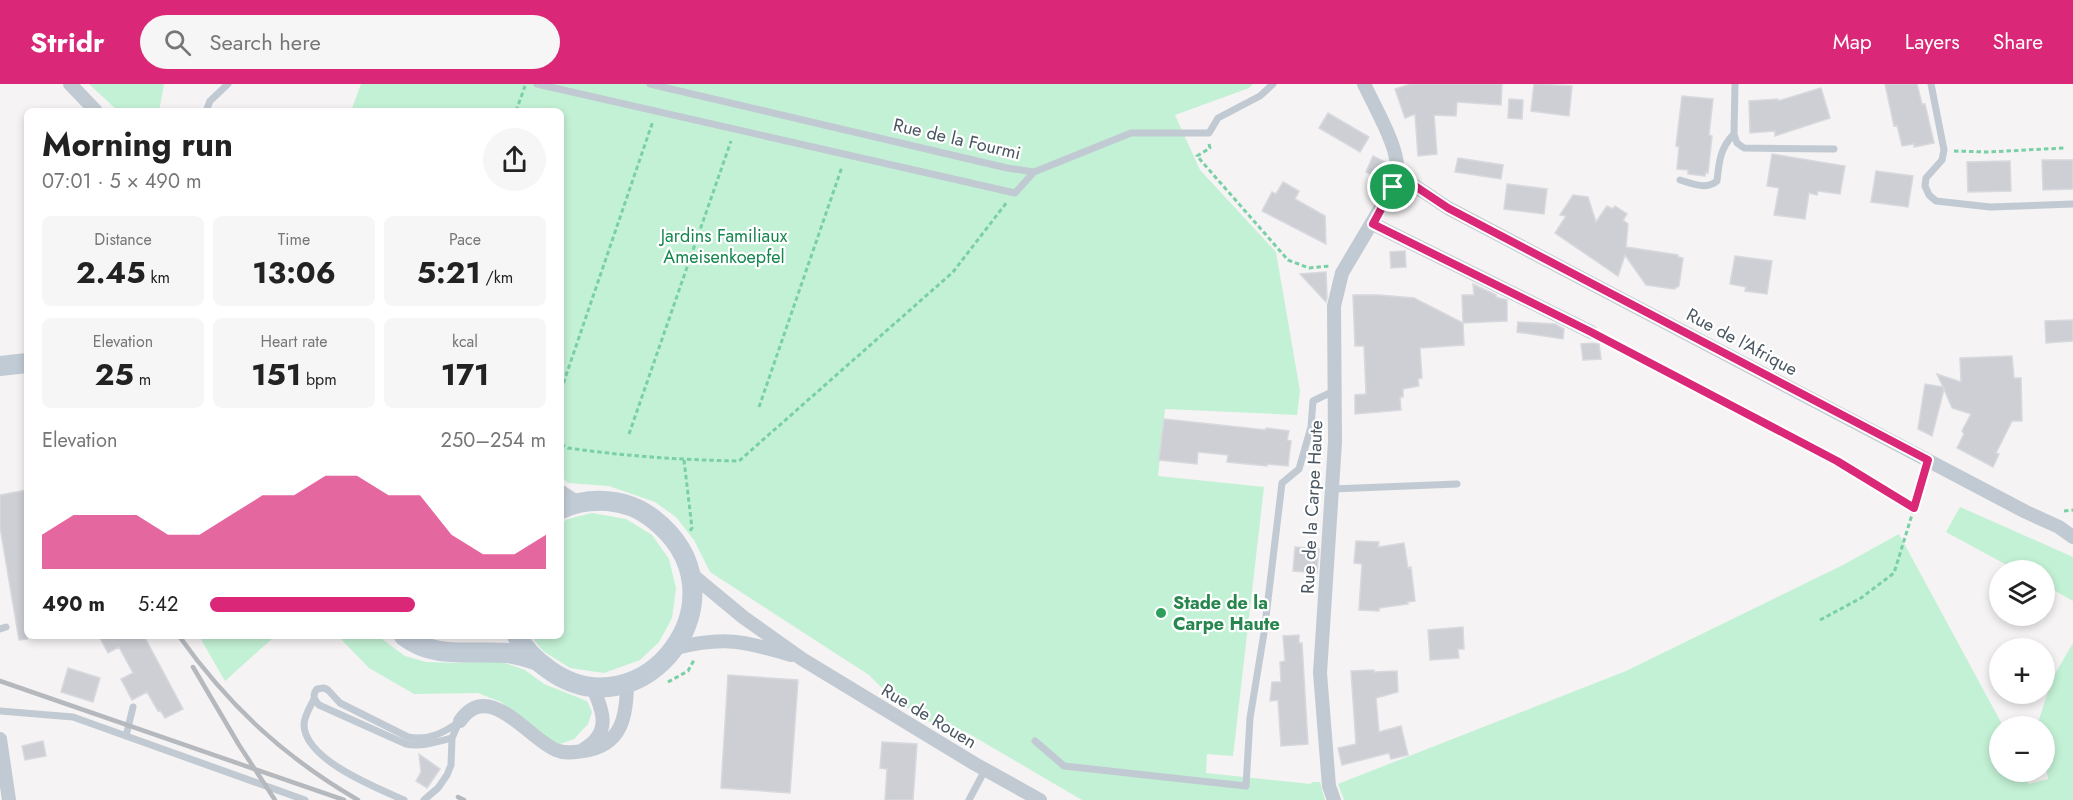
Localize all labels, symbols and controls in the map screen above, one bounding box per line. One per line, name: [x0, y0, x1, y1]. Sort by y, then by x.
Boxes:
search box: [140, 15, 560, 69]
text: Stridr: [30, 22, 104, 63]
icon: search: [161, 26, 194, 59]
text: Search here: [209, 26, 321, 58]
text: Map: [1833, 27, 1872, 57]
text: Layers: [1905, 27, 1960, 57]
text: Share: [1993, 27, 2043, 57]
street label: Rue de la Fourmi: [891, 112, 1023, 166]
text: Morning run: [42, 121, 233, 168]
button: share: [483, 128, 546, 191]
pin: [1367, 161, 1418, 212]
text: 07:01 · 5 × 490 m: [42, 167, 201, 196]
icon: arrive: [1376, 170, 1409, 203]
park label: Jardins Familiaux Ameisenkoepfel: [659, 223, 788, 270]
text: Distance: [94, 228, 152, 251]
text: Time: [278, 228, 310, 251]
text: Pace: [449, 228, 481, 251]
text: 2.45: [76, 251, 146, 294]
text: 13:06: [252, 251, 336, 294]
text: 5:21: [417, 251, 481, 294]
text: km: [146, 266, 170, 289]
text: /km: [481, 266, 513, 289]
street label: Rue de l'Afrique: [1682, 302, 1802, 382]
text: Elevation: [93, 330, 153, 353]
text: Heart rate: [261, 330, 327, 353]
text: kcal: [452, 330, 478, 353]
text: 25: [95, 353, 134, 396]
text: 151: [251, 353, 301, 396]
text: 171: [441, 353, 489, 396]
text: m: [134, 368, 151, 391]
text: bpm: [301, 368, 337, 391]
street label: Rue de la Carpe Haute: [1294, 419, 1330, 595]
text: Elevation: [42, 426, 117, 455]
text: 250–254 m: [441, 426, 546, 455]
map controls: [1989, 560, 2055, 782]
button: layers: [1989, 560, 2055, 626]
text: 490 m: [42, 590, 105, 619]
text: 5:42: [138, 590, 178, 619]
place label: Stade de la Carpe Haute: [1173, 590, 1280, 637]
marker: Stade de la Carpe Haute: [1154, 606, 1168, 620]
button: +: [1989, 638, 2055, 704]
street label: Rue de Rouen: [876, 677, 982, 755]
button: −: [1989, 716, 2055, 782]

